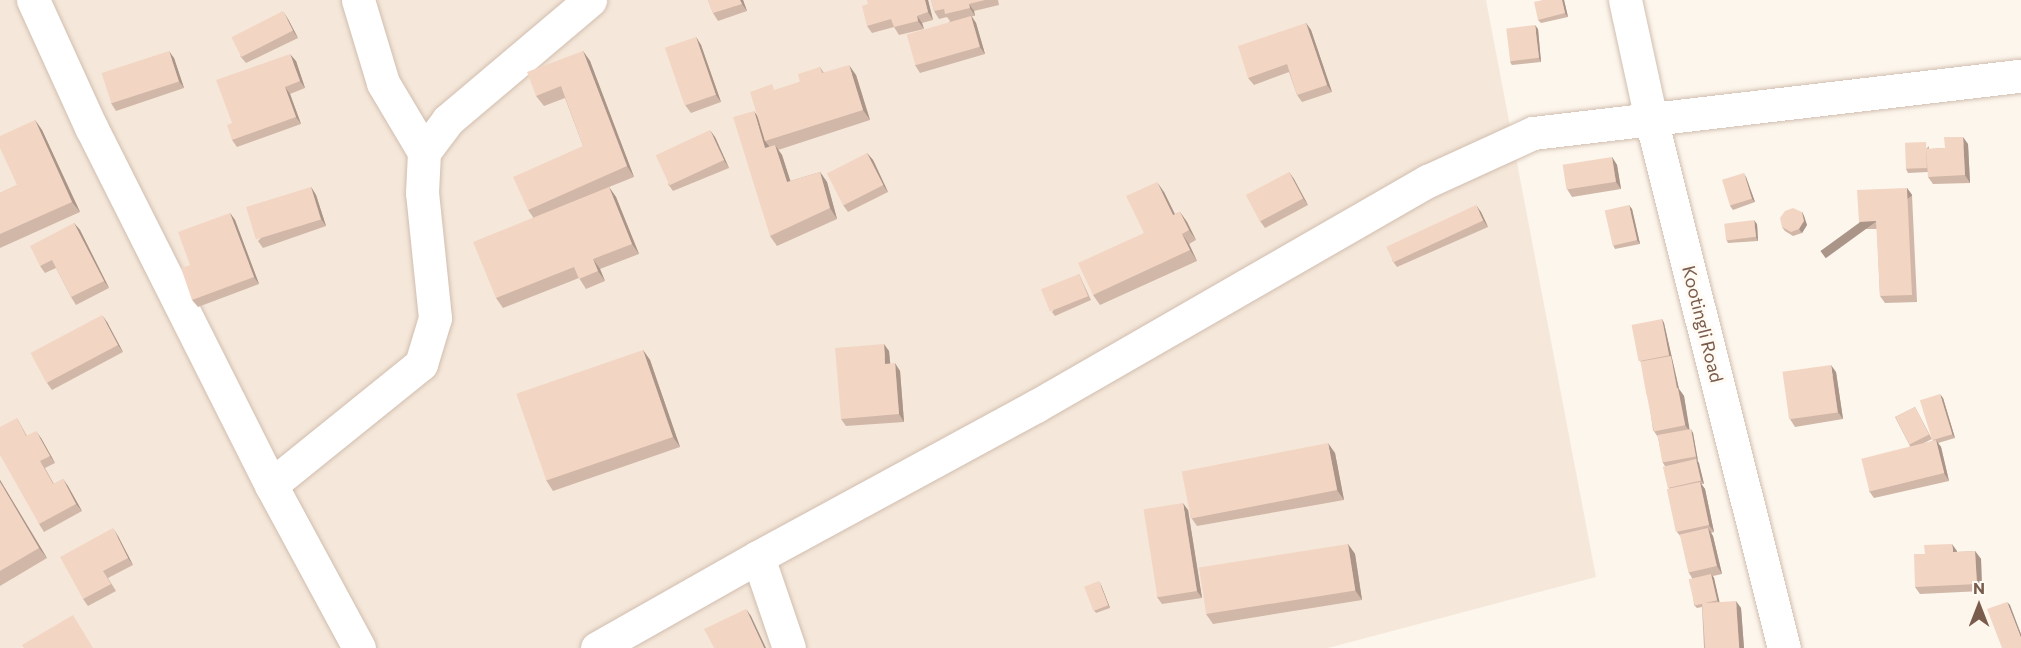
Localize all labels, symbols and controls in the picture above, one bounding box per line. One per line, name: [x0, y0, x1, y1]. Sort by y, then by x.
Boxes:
street label: Kootingli Road: [1678, 263, 1728, 385]
north arrow: [1949, 576, 2009, 636]
text: N: [1973, 578, 1985, 597]

